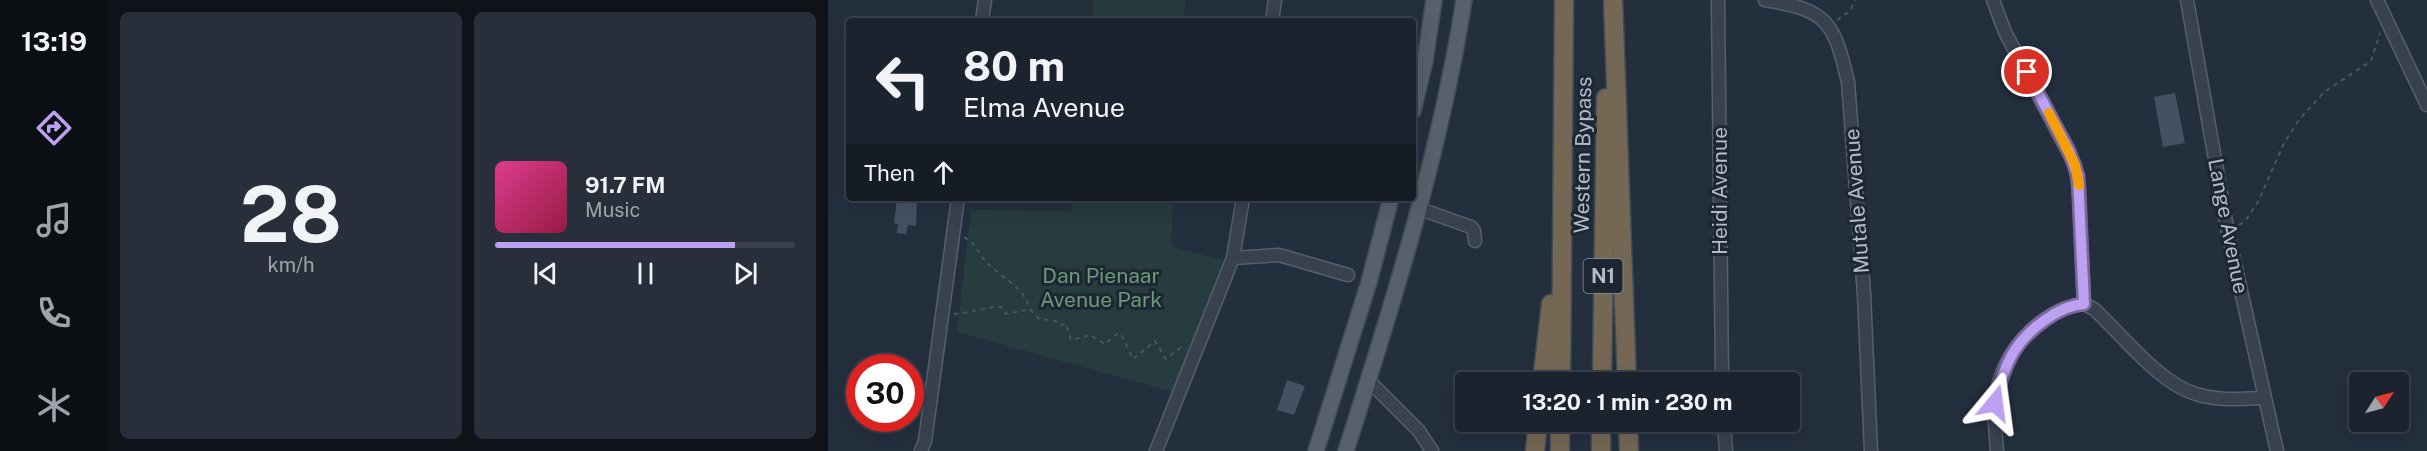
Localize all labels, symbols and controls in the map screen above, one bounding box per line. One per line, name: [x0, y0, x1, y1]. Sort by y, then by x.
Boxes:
text: 13:19: [21, 25, 87, 57]
text: 80 m: [963, 41, 1065, 90]
icon: left: [864, 42, 942, 120]
pin: [2001, 46, 2052, 97]
icon: arrive: [2010, 55, 2043, 88]
street label: Western Bypass: [1569, 76, 1596, 234]
text: Elma Avenue: [963, 91, 1125, 123]
icon: directions: [33, 107, 75, 149]
street label: Heidi Avenue: [1707, 127, 1732, 255]
street label: Mutale Avenue: [1839, 128, 1874, 274]
icon: ahead: [927, 156, 960, 189]
street label: Lange Avenue: [2203, 156, 2254, 296]
text: Then: [864, 160, 915, 186]
text: 28: [240, 168, 342, 260]
text: 91.7 FM: [585, 172, 665, 198]
text: Music: [585, 198, 640, 222]
icon: music: [33, 199, 75, 241]
text: km/h: [267, 253, 315, 277]
icon: previous: [529, 257, 562, 290]
icon: pause: [629, 257, 662, 290]
icon: next: [729, 257, 762, 290]
road number: N1: [1584, 259, 1622, 293]
park label: Dan Pienaar Avenue Park: [1040, 263, 1162, 312]
icon: phone: [33, 292, 75, 334]
speed limit sign: 30: [846, 354, 924, 432]
position arrow: [1963, 371, 2027, 435]
north arrow: [2349, 372, 2409, 432]
map controls: [2349, 372, 2409, 432]
icon: climate: [33, 384, 75, 426]
text: 13:20 · 1 min · 230 m: [1522, 389, 1733, 415]

